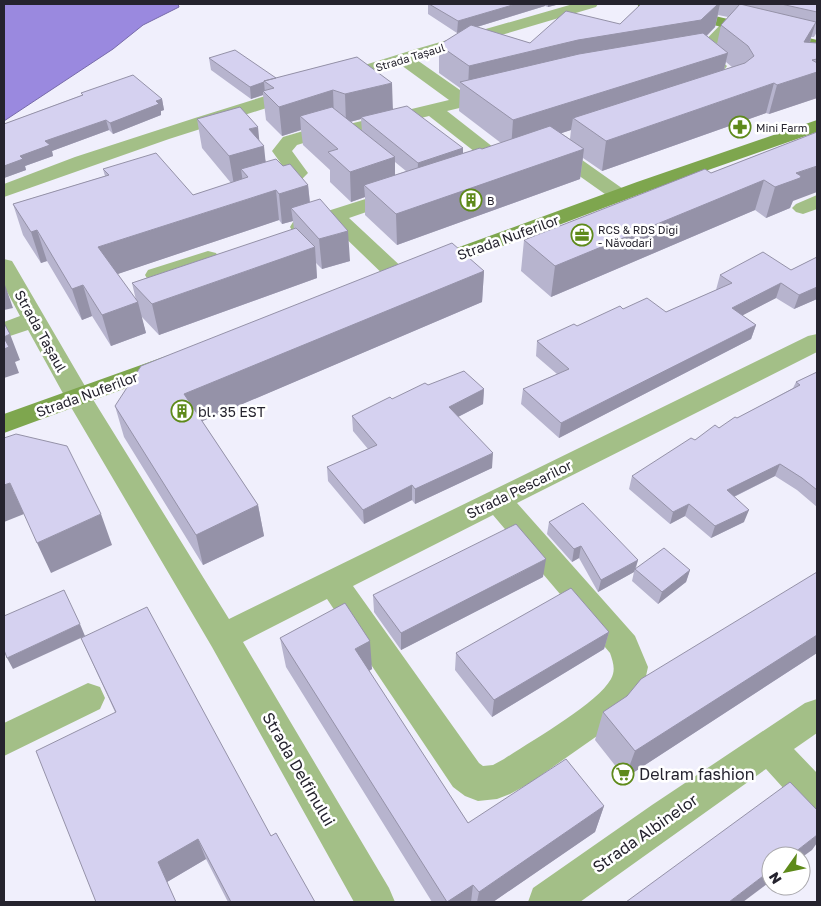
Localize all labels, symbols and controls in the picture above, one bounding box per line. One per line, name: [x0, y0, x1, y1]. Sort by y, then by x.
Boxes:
street label: Strada Tașaul: [374, 40, 447, 75]
pharmacy icon: Mini Farm: [728, 115, 752, 139]
place label: Mini Farm: [756, 121, 807, 134]
building icon: B: [459, 188, 483, 212]
place label: B: [487, 194, 494, 207]
street label: Strada Nuferilor: [455, 211, 562, 263]
office icon: RCS & RDS Digi - Năvodari: [570, 223, 594, 247]
place label: RCS & RDS Digi - Năvodari: [598, 223, 678, 249]
street label: Strada Tașaul: [11, 287, 71, 375]
street label: Strada Nuferilor: [34, 368, 141, 420]
building icon: bl. 35 EST: [170, 399, 194, 423]
place label: bl. 35 EST: [198, 403, 266, 420]
street label: Strada Pescarilor: [464, 456, 575, 522]
street label: Strada Delfinului: [258, 708, 340, 830]
supermarket icon: Delram fashion: [611, 762, 635, 786]
place label: Delram fashion: [639, 764, 755, 784]
street label: Strada Albinelor: [589, 789, 701, 877]
north arrow: [761, 846, 811, 896]
text: N: [765, 869, 785, 887]

